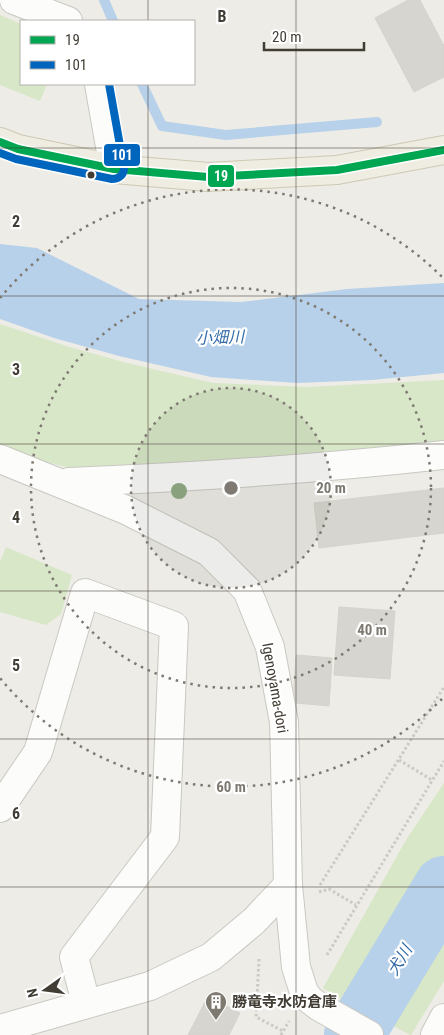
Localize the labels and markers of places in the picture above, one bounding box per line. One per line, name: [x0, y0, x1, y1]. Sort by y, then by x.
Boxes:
unlabelled marker: [86, 170, 96, 180]
centre of rings: [222, 479, 240, 497]
building icon: 勝竜寺水防倉庫: [204, 990, 228, 1021]
place label: 勝竜寺水防倉庫: [232, 993, 337, 1011]

